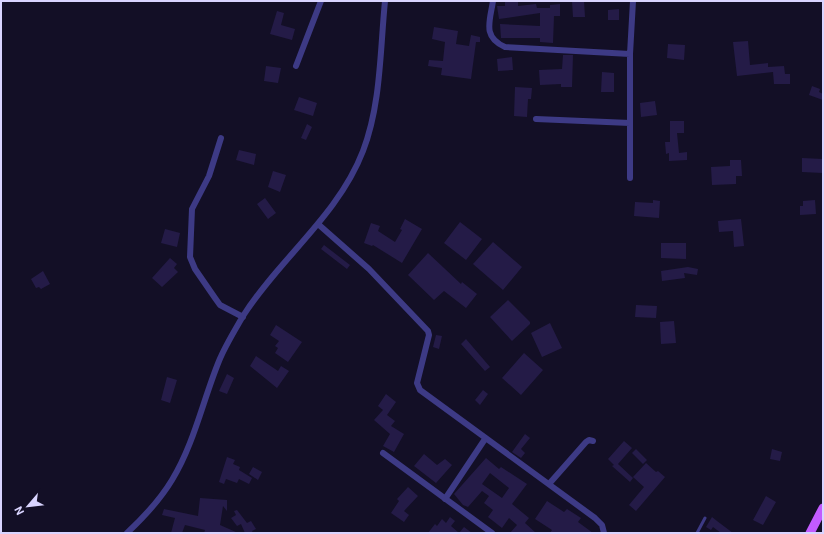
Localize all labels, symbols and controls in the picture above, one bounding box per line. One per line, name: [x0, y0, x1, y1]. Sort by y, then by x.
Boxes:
north arrow: [8, 486, 48, 526]
text: N: [12, 504, 27, 517]

